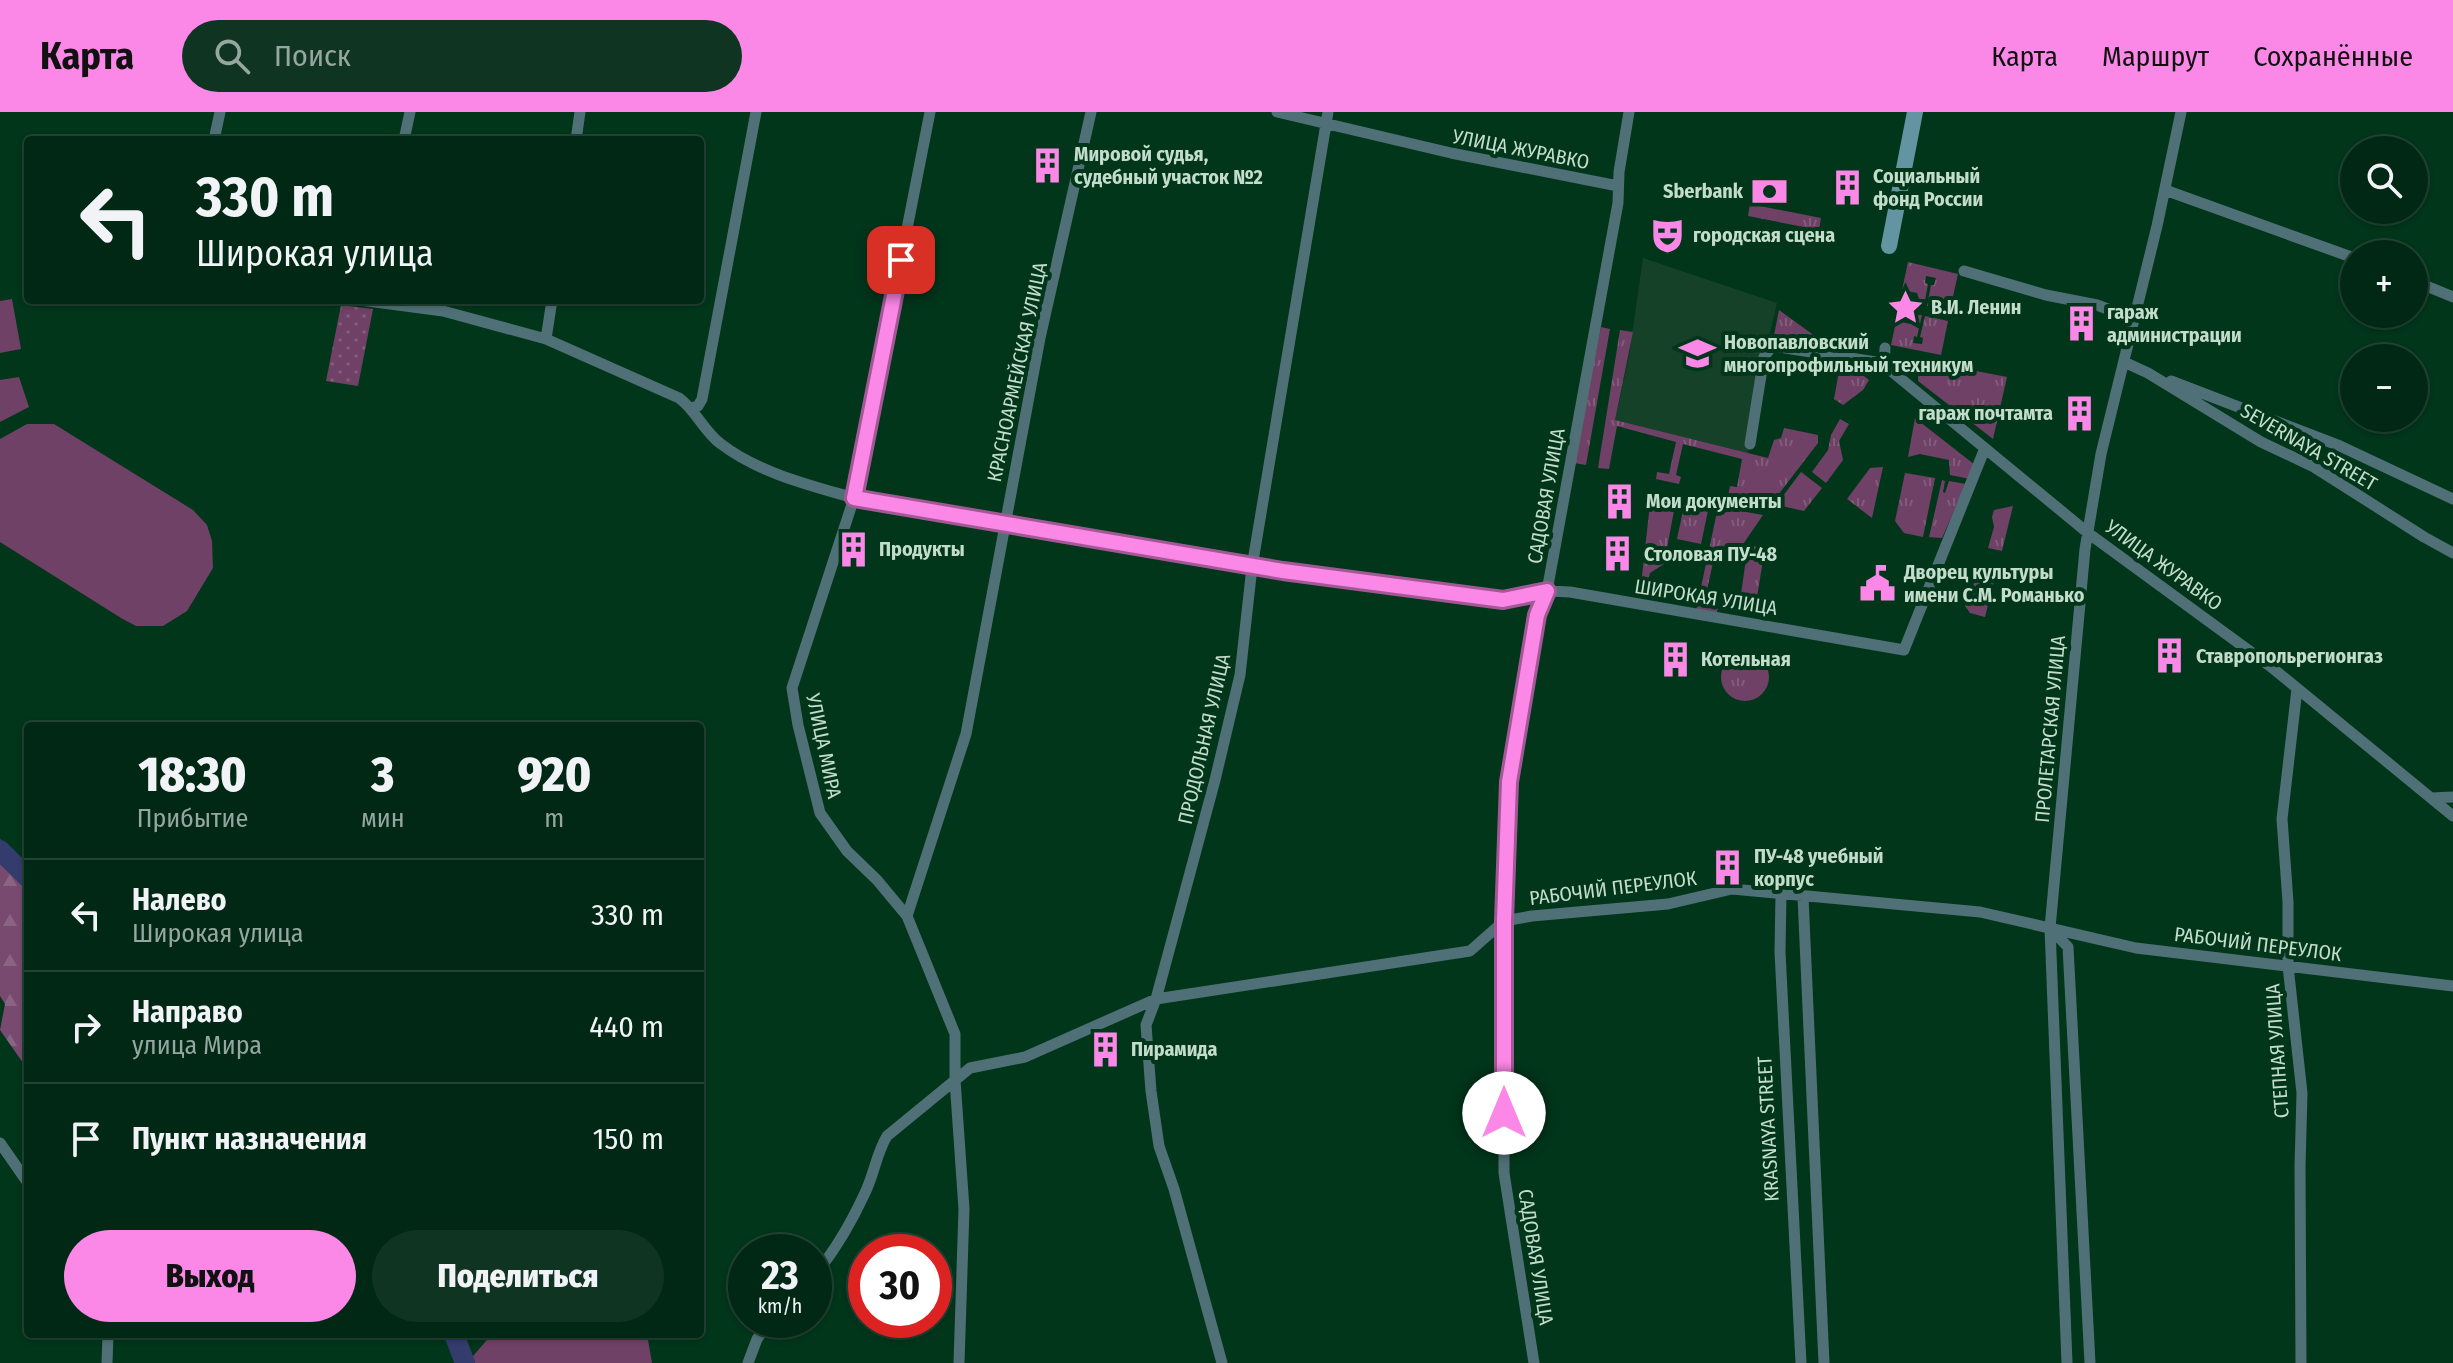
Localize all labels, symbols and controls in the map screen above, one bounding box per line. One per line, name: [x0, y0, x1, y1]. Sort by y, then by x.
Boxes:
search box: [182, 20, 742, 92]
text: Карта: [40, 33, 134, 79]
icon: search: [210, 34, 254, 78]
text: Поиск: [274, 38, 351, 74]
text: Карта: [1991, 40, 2058, 73]
text: Маршрут: [2102, 40, 2209, 73]
text: Сохранённые: [2253, 40, 2413, 73]
street label: УЛИЦА ЖУРАВКО: [1450, 124, 1591, 174]
map controls: [2340, 136, 2428, 432]
button: search: [2340, 136, 2428, 224]
place label: Мировой судья, судебный участок №2: [1074, 142, 1263, 189]
building icon: Мировой судья, судебный участок №2: [1029, 146, 1067, 184]
text: 330 m: [196, 164, 334, 231]
place label: Социальный фонд России: [1873, 164, 1983, 211]
icon: left: [64, 168, 168, 272]
building icon: Социальный фонд России: [1828, 169, 1866, 207]
bank icon: Sberbank: [1750, 172, 1788, 210]
place label: Sberbank: [1663, 179, 1744, 203]
theatre icon: городская сцена: [1648, 216, 1686, 254]
place label: городская сцена: [1693, 223, 1835, 247]
pin: [867, 226, 935, 294]
text: Широкая улица: [196, 232, 434, 276]
icon: arrive: [879, 238, 923, 282]
button: +: [2340, 240, 2428, 328]
street label: КРАСНОАРМЕЙСКАЯ УЛИЦА: [982, 260, 1052, 484]
place icon: В.И. Ленин: [1886, 288, 1924, 326]
place label: В.И. Ленин: [1931, 295, 2021, 319]
place label: гараж администрации: [2107, 300, 2242, 347]
building icon: гараж администрации: [2062, 305, 2100, 343]
place label: Новопавловский многопрофильный техникум: [1724, 330, 1973, 377]
school or university icon: Новопавловский многопрофильный техникум: [1679, 334, 1717, 372]
button: −: [2340, 344, 2428, 432]
building icon: гараж почтамта: [2060, 394, 2098, 432]
street label: SEVERNAYA STREET: [2237, 398, 2382, 496]
place label: гараж почтамта: [1918, 401, 2053, 425]
street label: САДОВАЯ УЛИЦА: [1522, 426, 1570, 566]
building icon: Мои документы: [1601, 482, 1639, 520]
place label: Мои документы: [1646, 489, 1782, 513]
street label: УЛИЦА ЖУРАВКО: [2100, 514, 2227, 615]
building icon: Продукты: [834, 530, 872, 568]
building icon: Столовая ПУ-48: [1599, 535, 1637, 573]
place label: Продукты: [879, 537, 965, 561]
place label: Столовая ПУ-48: [1644, 542, 1778, 566]
place label: Дворец культуры имени С.М. Романько: [1903, 560, 2085, 607]
public building icon: Дворец культуры имени С.М. Романько: [1859, 565, 1897, 603]
street label: ШИРОКАЯ УЛИЦА: [1633, 574, 1780, 620]
street label: ПРОЛЕТАРСКАЯ УЛИЦА: [2030, 634, 2070, 824]
building icon: Ставропольрегионгаз: [2151, 637, 2189, 675]
building icon: Котельная: [1656, 640, 1694, 678]
place label: Ставропольрегионгаз: [2196, 644, 2383, 668]
place label: Котельная: [1701, 647, 1791, 671]
street label: ПРОДОЛЬНАЯ УЛИЦА: [1173, 651, 1235, 827]
street label: УЛИЦА МИРА: [801, 690, 847, 801]
text: 18:30: [138, 746, 247, 804]
text: 3: [371, 746, 394, 804]
text: 920: [517, 746, 591, 804]
text: Прибытие: [137, 803, 248, 834]
text: мин: [361, 803, 405, 834]
text: m: [544, 803, 564, 834]
place label: ПУ-48 учебный корпус: [1754, 844, 1883, 891]
building icon: ПУ-48 учебный корпус: [1709, 848, 1747, 886]
street label: РАБОЧИЙ ПЕРЕУЛОК: [1528, 866, 1698, 910]
text: Налево: [132, 882, 227, 918]
icon: left: [64, 893, 108, 937]
text: 330 m: [591, 897, 664, 933]
text: Широкая улица: [132, 918, 304, 949]
street label: РАБОЧИЙ ПЕРЕУЛОК: [2173, 922, 2343, 966]
street label: СТЕПНАЯ УЛИЦА: [2260, 982, 2294, 1119]
text: Направо: [132, 994, 243, 1030]
icon: right: [64, 1005, 108, 1049]
text: 440 m: [589, 1009, 664, 1045]
text: улица Мира: [132, 1030, 262, 1061]
building icon: Пирамида: [1086, 1030, 1124, 1068]
place label: Пирамида: [1131, 1037, 1217, 1061]
street label: KRASNAYA STREET: [1752, 1055, 1784, 1202]
position arrow: [1462, 1071, 1546, 1155]
icon: arrive: [64, 1117, 108, 1161]
text: Пункт назначения: [132, 1121, 367, 1157]
text: 150 m: [593, 1121, 664, 1157]
street label: САДОВАЯ УЛИЦА: [1513, 1187, 1559, 1327]
button: Выход: [64, 1230, 356, 1322]
button: Поделиться: [372, 1230, 664, 1322]
speed limit sign: 30: [848, 1234, 952, 1338]
text: 23: [761, 1252, 799, 1300]
text: km/h: [758, 1294, 802, 1318]

